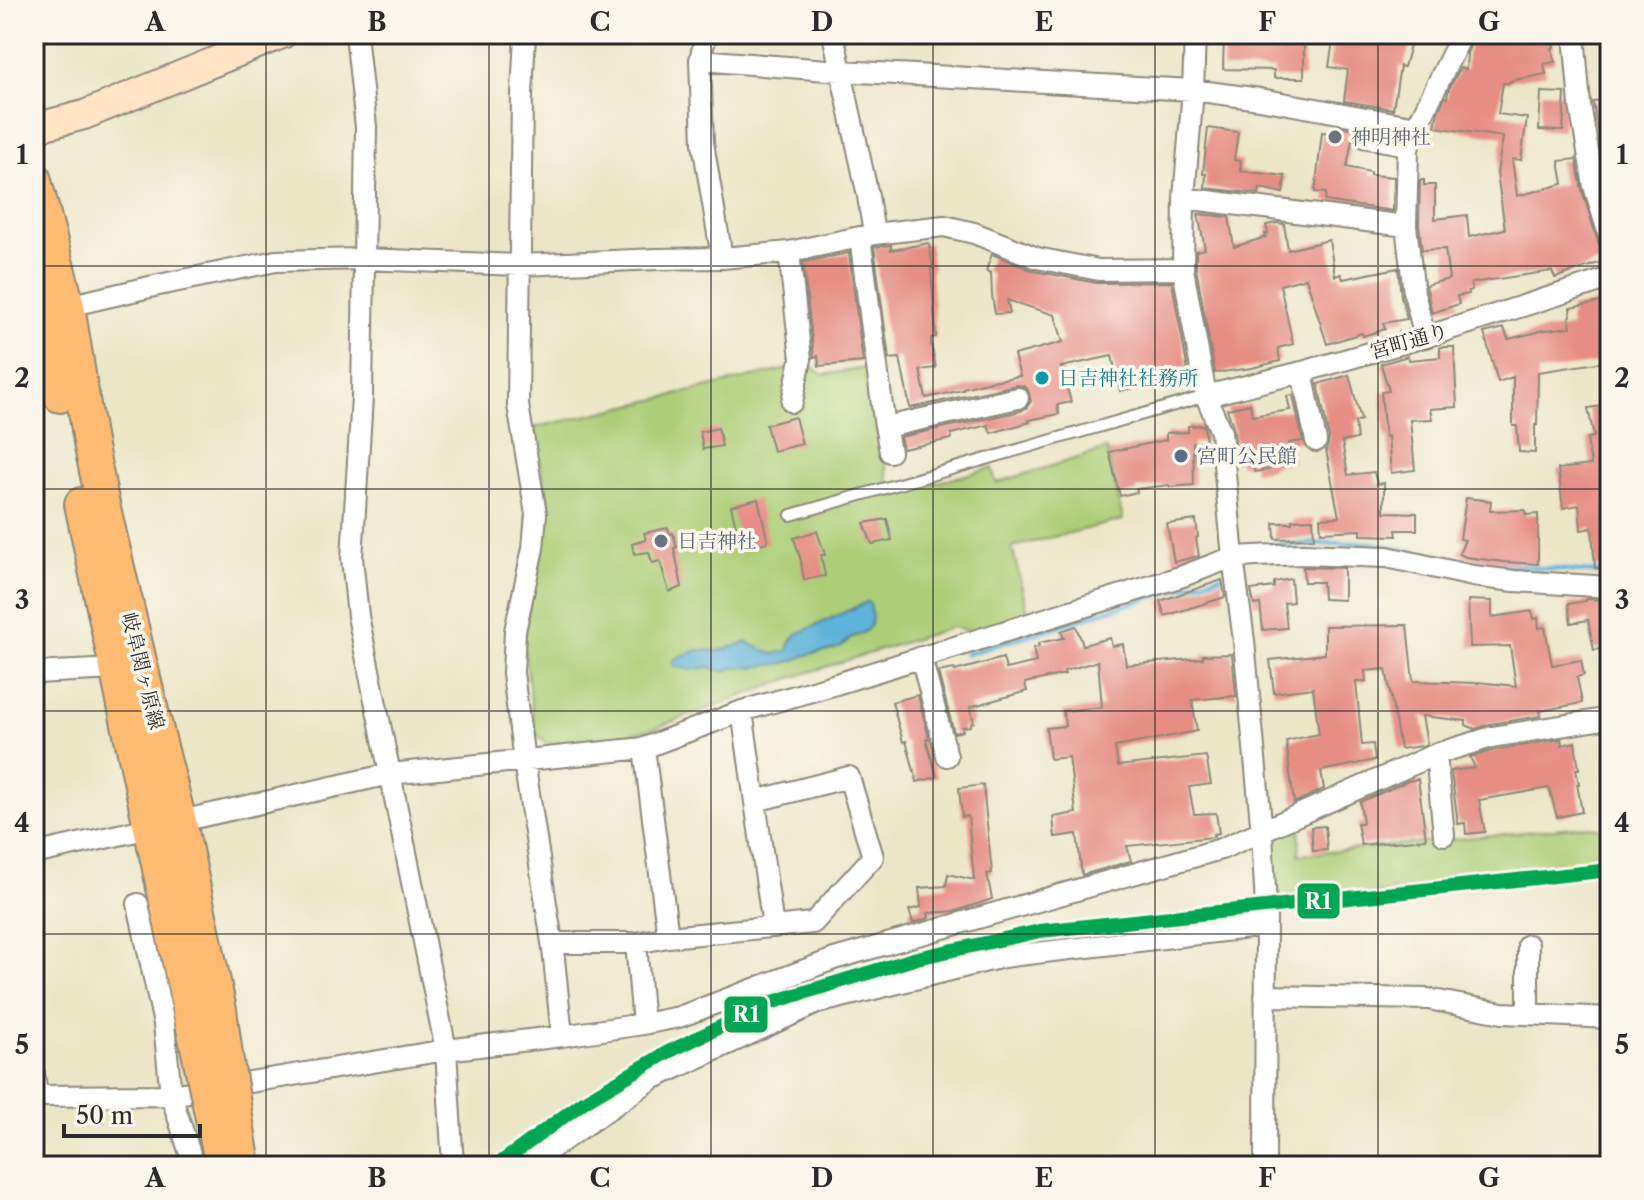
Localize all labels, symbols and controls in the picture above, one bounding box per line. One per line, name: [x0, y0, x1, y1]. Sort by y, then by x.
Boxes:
text: A: [144, 6, 166, 38]
text: B: [367, 6, 387, 38]
text: C: [590, 6, 610, 38]
text: D: [811, 6, 833, 38]
text: E: [1035, 6, 1053, 38]
text: F: [1258, 6, 1276, 38]
text: G: [1478, 6, 1500, 38]
place label: 神明神社: [1351, 125, 1431, 149]
marker: 神明神社: [1326, 128, 1344, 146]
text: 1: [16, 139, 28, 171]
text: 1: [1616, 139, 1628, 171]
street label: 宮町通り: [1367, 318, 1451, 364]
text: 2: [14, 362, 30, 394]
text: 2: [1614, 362, 1630, 394]
place label: 日吉神社社務所: [1058, 366, 1198, 390]
marker: 日吉神社社務所: [1033, 369, 1051, 387]
place label: 宮町公民館: [1197, 444, 1297, 468]
marker: 宮町公民館: [1172, 447, 1190, 465]
place label: 日吉神社: [677, 529, 757, 553]
marker: 日吉神社: [652, 532, 670, 550]
text: 3: [15, 584, 29, 616]
text: 3: [1615, 584, 1629, 616]
street label: 岐阜関ヶ原線: [117, 610, 169, 732]
text: 4: [14, 807, 30, 839]
text: 4: [1614, 807, 1630, 839]
line badge: R1: [1296, 882, 1341, 920]
text: R1: [1304, 888, 1332, 915]
line badge: R1: [723, 995, 769, 1034]
text: R1: [732, 1001, 760, 1028]
text: 5: [15, 1029, 29, 1061]
text: 5: [1615, 1029, 1629, 1061]
scale bar: [64, 1088, 200, 1138]
text: 50 m: [76, 1101, 133, 1130]
text: A: [144, 1162, 166, 1194]
text: B: [367, 1162, 387, 1194]
text: C: [590, 1162, 610, 1194]
text: D: [811, 1162, 833, 1194]
text: E: [1035, 1162, 1053, 1194]
text: F: [1258, 1162, 1276, 1194]
text: G: [1478, 1162, 1500, 1194]

